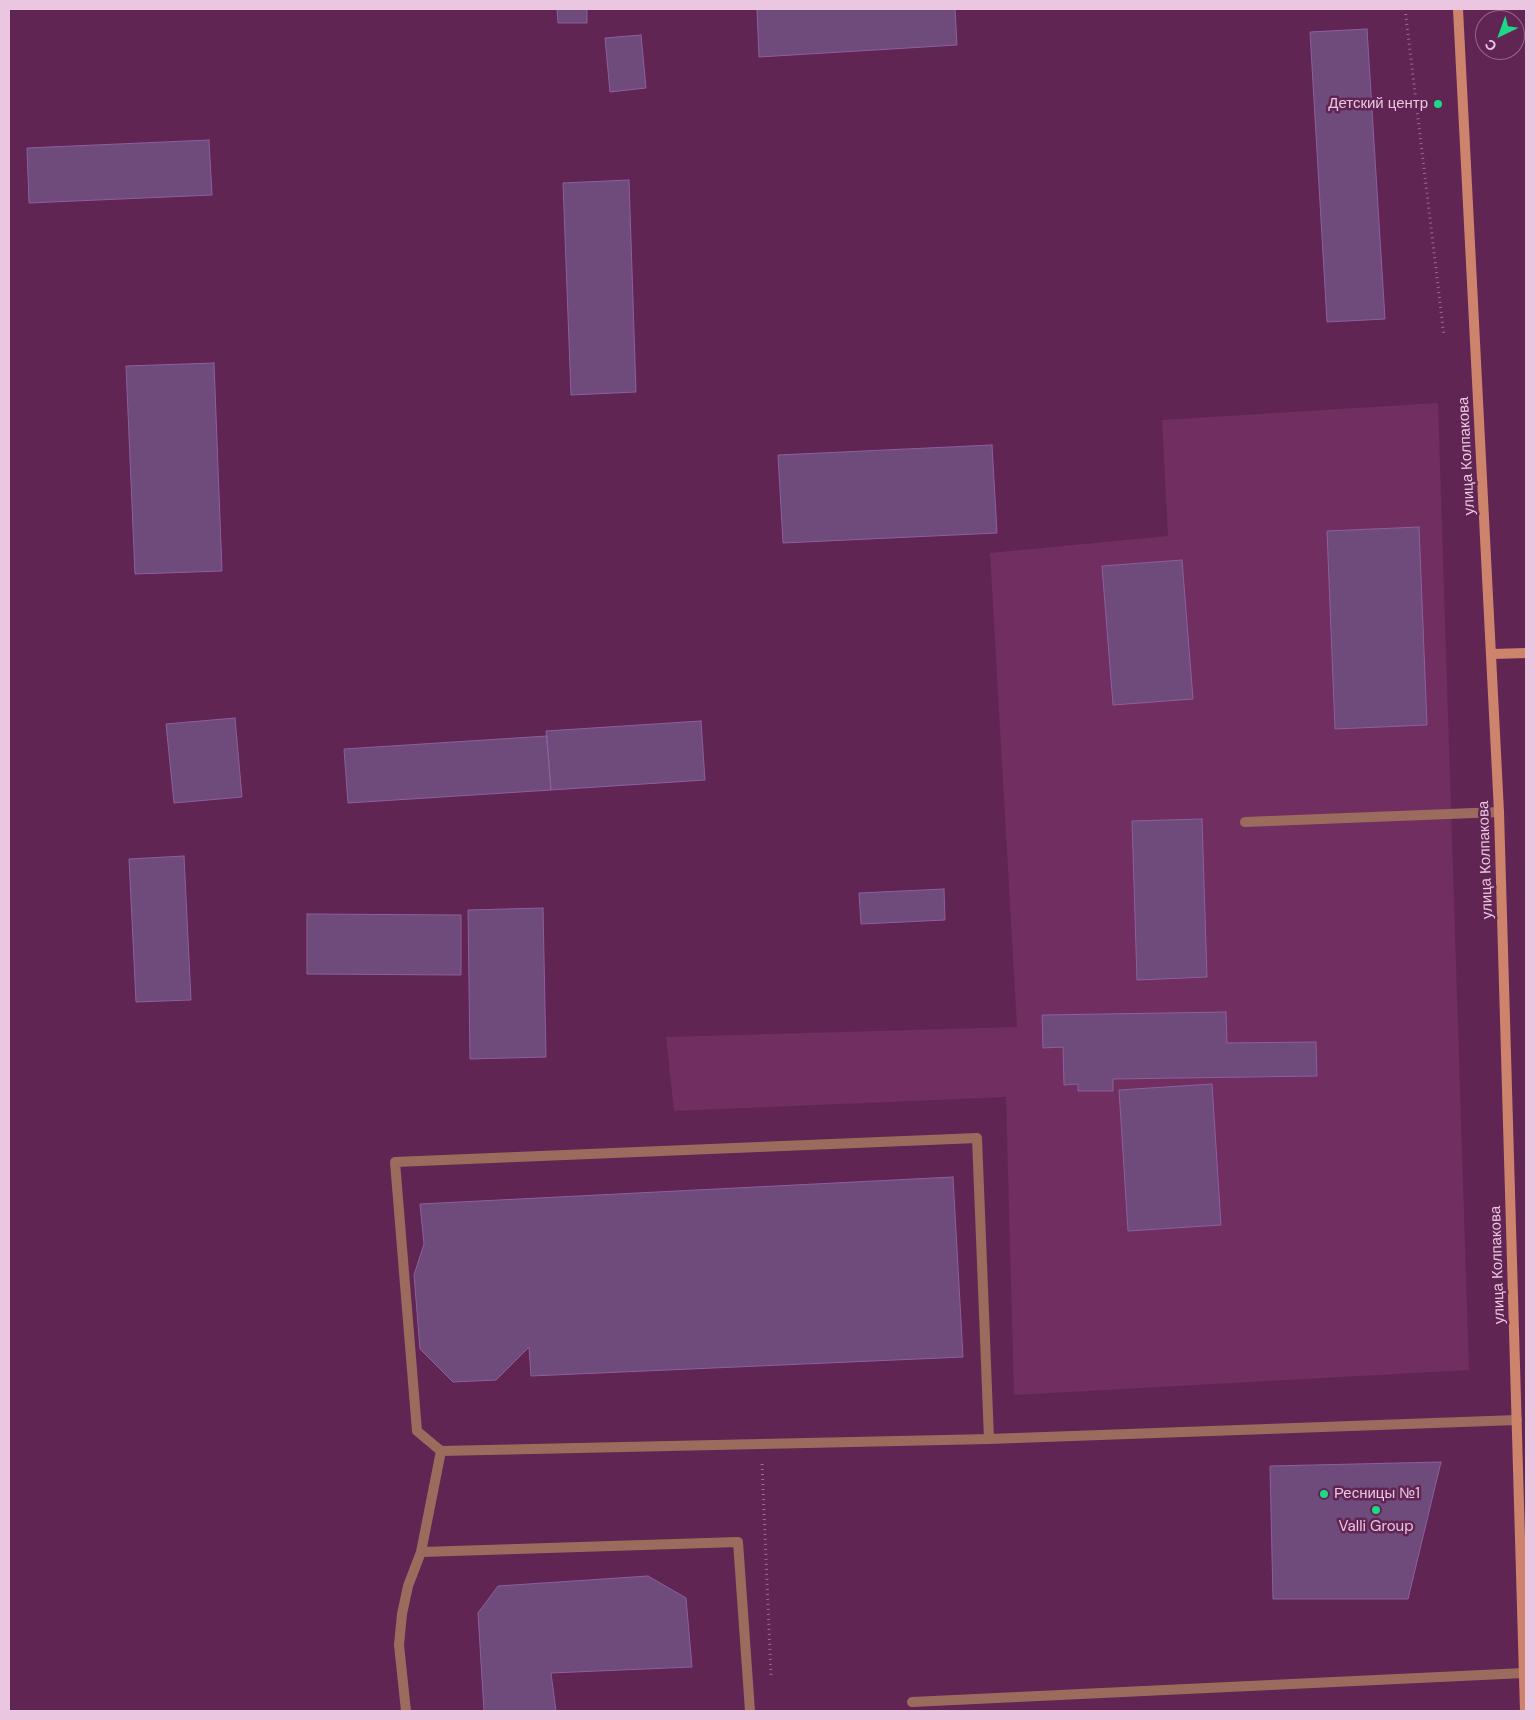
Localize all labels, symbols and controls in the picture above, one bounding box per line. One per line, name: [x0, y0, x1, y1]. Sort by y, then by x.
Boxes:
north arrow: [1475, 10, 1525, 60]
text: С: [1481, 35, 1500, 55]
place label: Детский центр: [1328, 95, 1428, 113]
marker: Детский центр: [1432, 98, 1444, 110]
street label: улица Колпакова: [1455, 396, 1479, 516]
street label: улица Колпакова: [1475, 801, 1497, 919]
street label: улица Колпакова: [1487, 1206, 1509, 1324]
place label: Ресницы №1: [1334, 1485, 1420, 1503]
marker: Ресницы №1: [1318, 1488, 1330, 1500]
marker: Valli Group: [1370, 1504, 1382, 1516]
place label: Valli Group: [1338, 1518, 1414, 1536]

